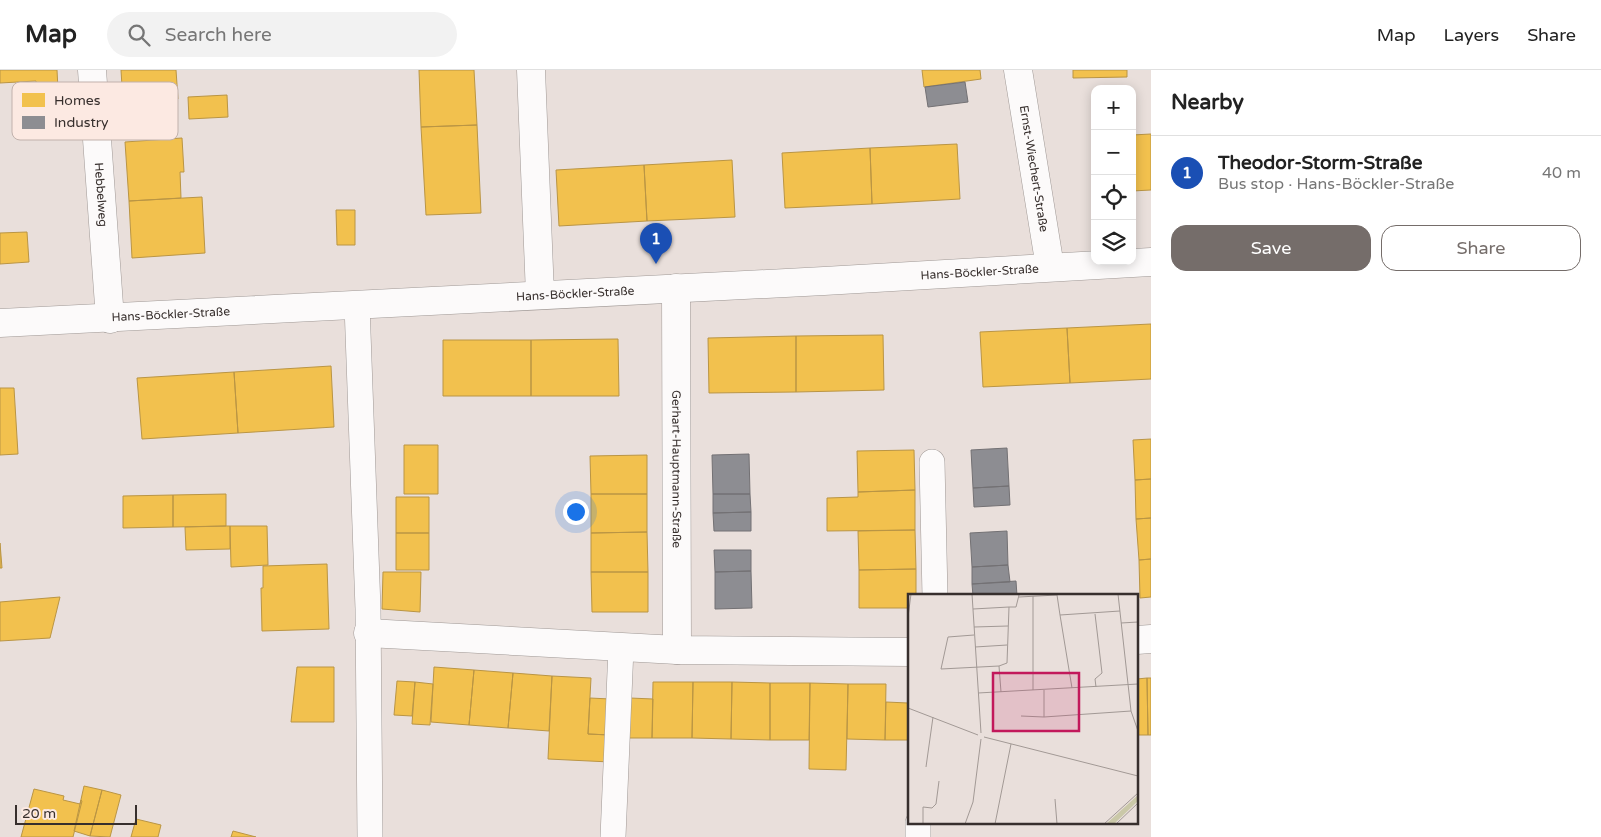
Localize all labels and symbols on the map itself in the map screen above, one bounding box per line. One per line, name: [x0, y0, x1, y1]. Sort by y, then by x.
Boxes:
legend: [12, 82, 178, 140]
text: Homes: [54, 92, 101, 109]
street label: Ernst-Wiechert-Straße: [1017, 104, 1051, 233]
text: Industry: [54, 114, 109, 131]
street label: Hebbelweg: [92, 162, 110, 227]
pin: 1: [640, 223, 672, 264]
street label: Hans-Böckler-Straße: [920, 262, 1039, 282]
street label: Hans-Böckler-Straße: [516, 284, 635, 304]
street label: Hans-Böckler-Straße: [111, 304, 231, 324]
street label: Gerhart-Hauptmann-Straße: [669, 390, 684, 548]
your location: [563, 499, 589, 525]
inset map: [908, 594, 1138, 824]
scale bar: [15, 802, 138, 825]

